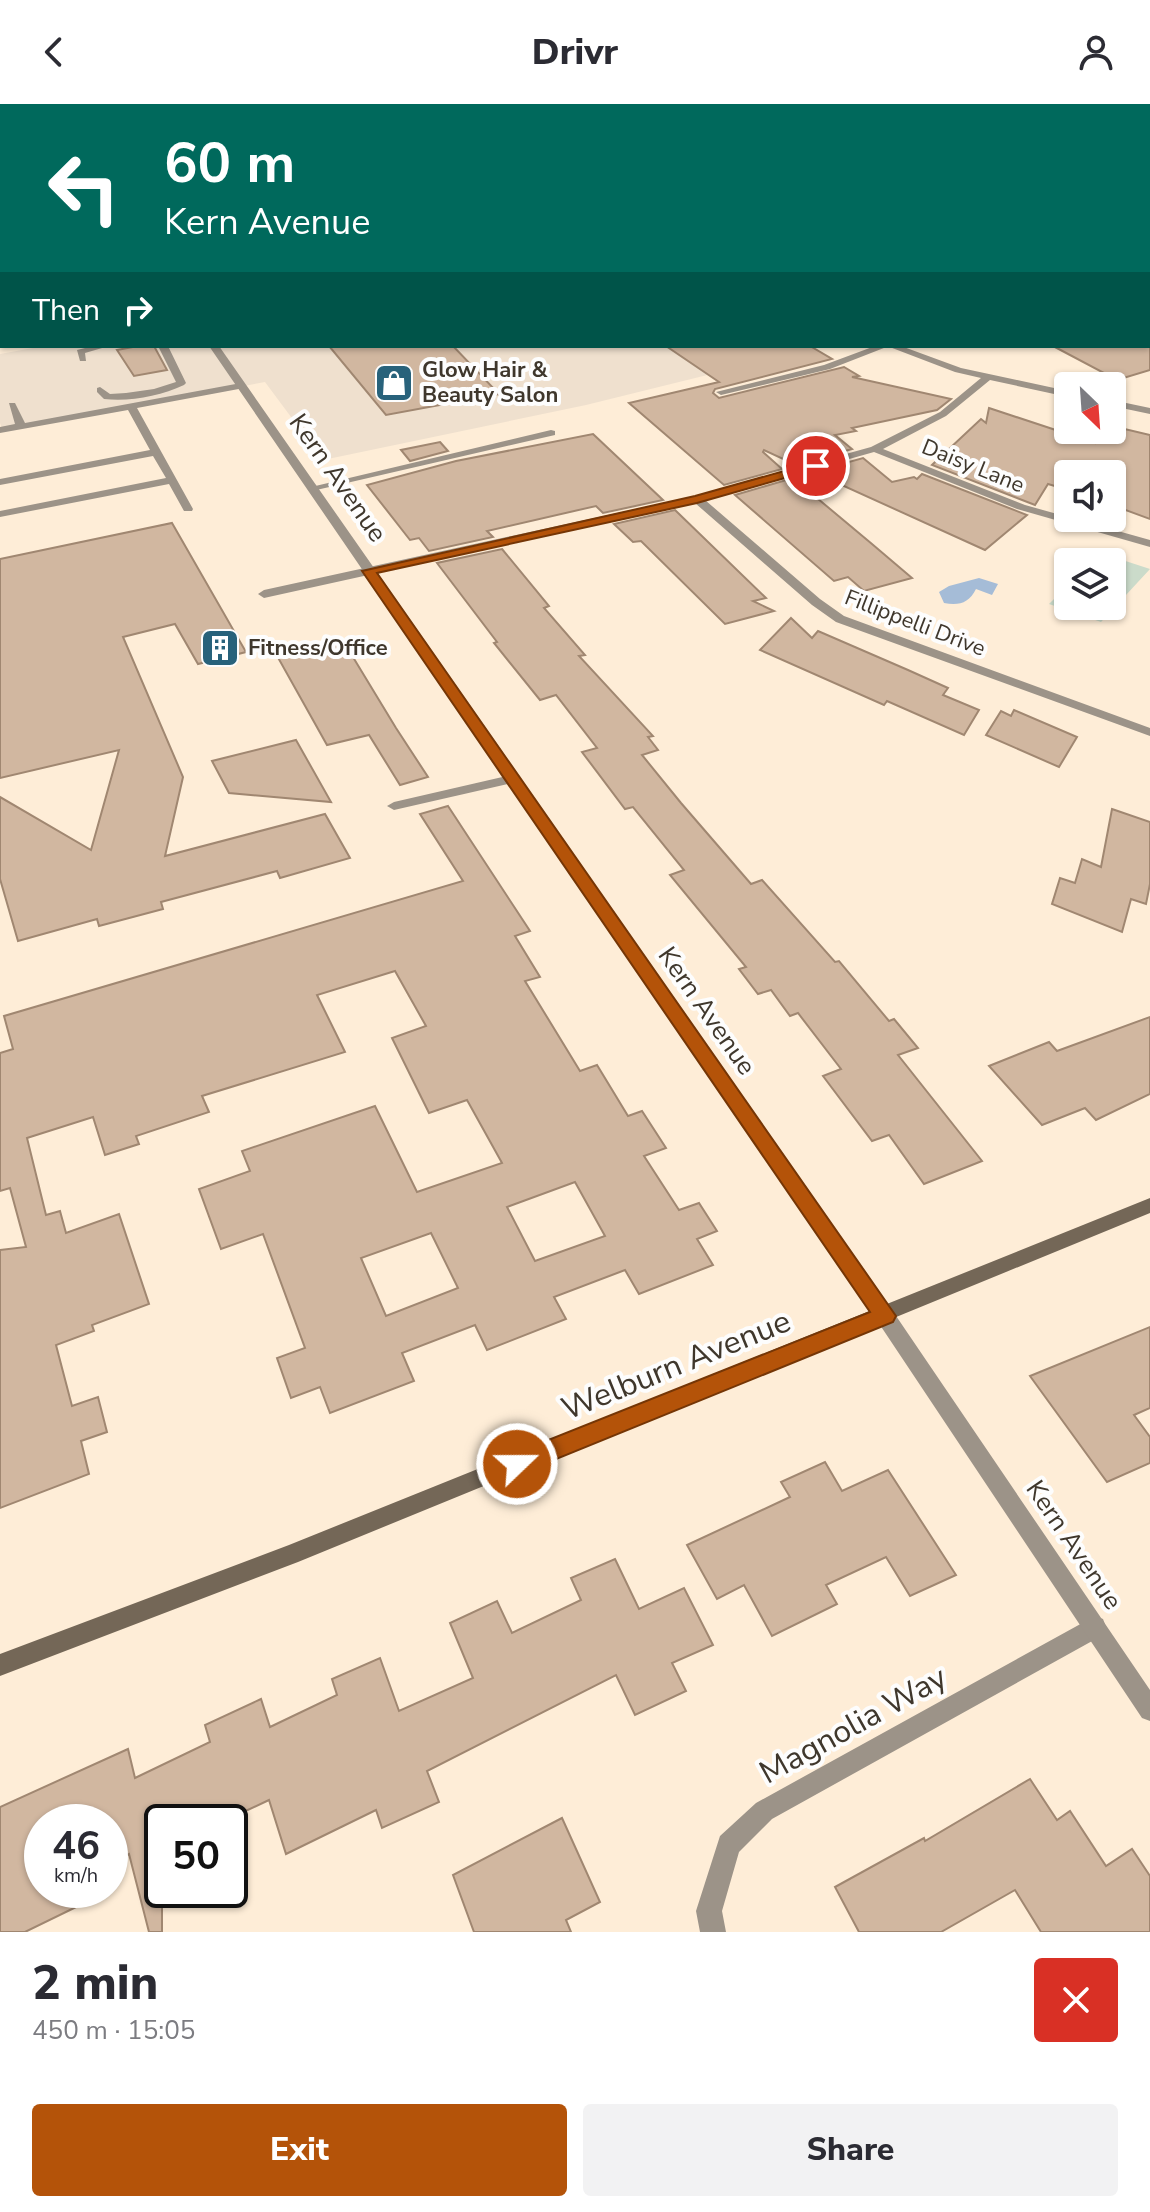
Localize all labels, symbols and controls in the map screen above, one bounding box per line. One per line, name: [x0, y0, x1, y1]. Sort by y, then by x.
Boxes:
text: Drivr: [532, 28, 618, 77]
icon: back: [32, 30, 76, 74]
icon: person: [1074, 30, 1118, 74]
text: 60 m: [164, 125, 295, 202]
icon: left: [32, 136, 136, 240]
text: Kern Avenue: [164, 198, 370, 247]
icon: right: [116, 288, 160, 332]
text: Then: [32, 290, 100, 331]
place label: Glow Hair & Beauty Salon: [422, 355, 558, 410]
shop icon: Glow Hair & Beauty Salon: [373, 362, 415, 404]
north arrow: [1054, 372, 1126, 444]
map controls: [1054, 372, 1126, 620]
street label: Kern Avenue: [281, 407, 395, 549]
pin: [782, 432, 850, 500]
street label: Daisy Lane: [917, 432, 1029, 500]
icon: arrive: [794, 444, 838, 488]
button: sound: [1054, 460, 1126, 532]
button: layers: [1054, 548, 1126, 620]
street label: Fillippelli Drive: [840, 582, 990, 664]
building icon: Fitness/Office: [199, 627, 241, 669]
place label: Fitness/Office: [248, 633, 388, 663]
street label: Kern Avenue: [650, 940, 764, 1082]
street label: Welburn Avenue: [555, 1300, 797, 1430]
position arrow: [475, 1422, 559, 1506]
street label: Kern Avenue: [1018, 1473, 1130, 1617]
street label: Magnolia Way: [752, 1656, 955, 1794]
speed limit sign: 50: [144, 1804, 248, 1908]
text: 46: [52, 1819, 100, 1873]
text: km/h: [54, 1862, 98, 1889]
text: 2 min: [32, 1950, 158, 2016]
button: close: [1034, 1958, 1118, 2042]
text: 450 m · 15:05: [32, 2013, 195, 2048]
button: Exit: [32, 2104, 567, 2196]
button: Share: [583, 2104, 1118, 2196]

